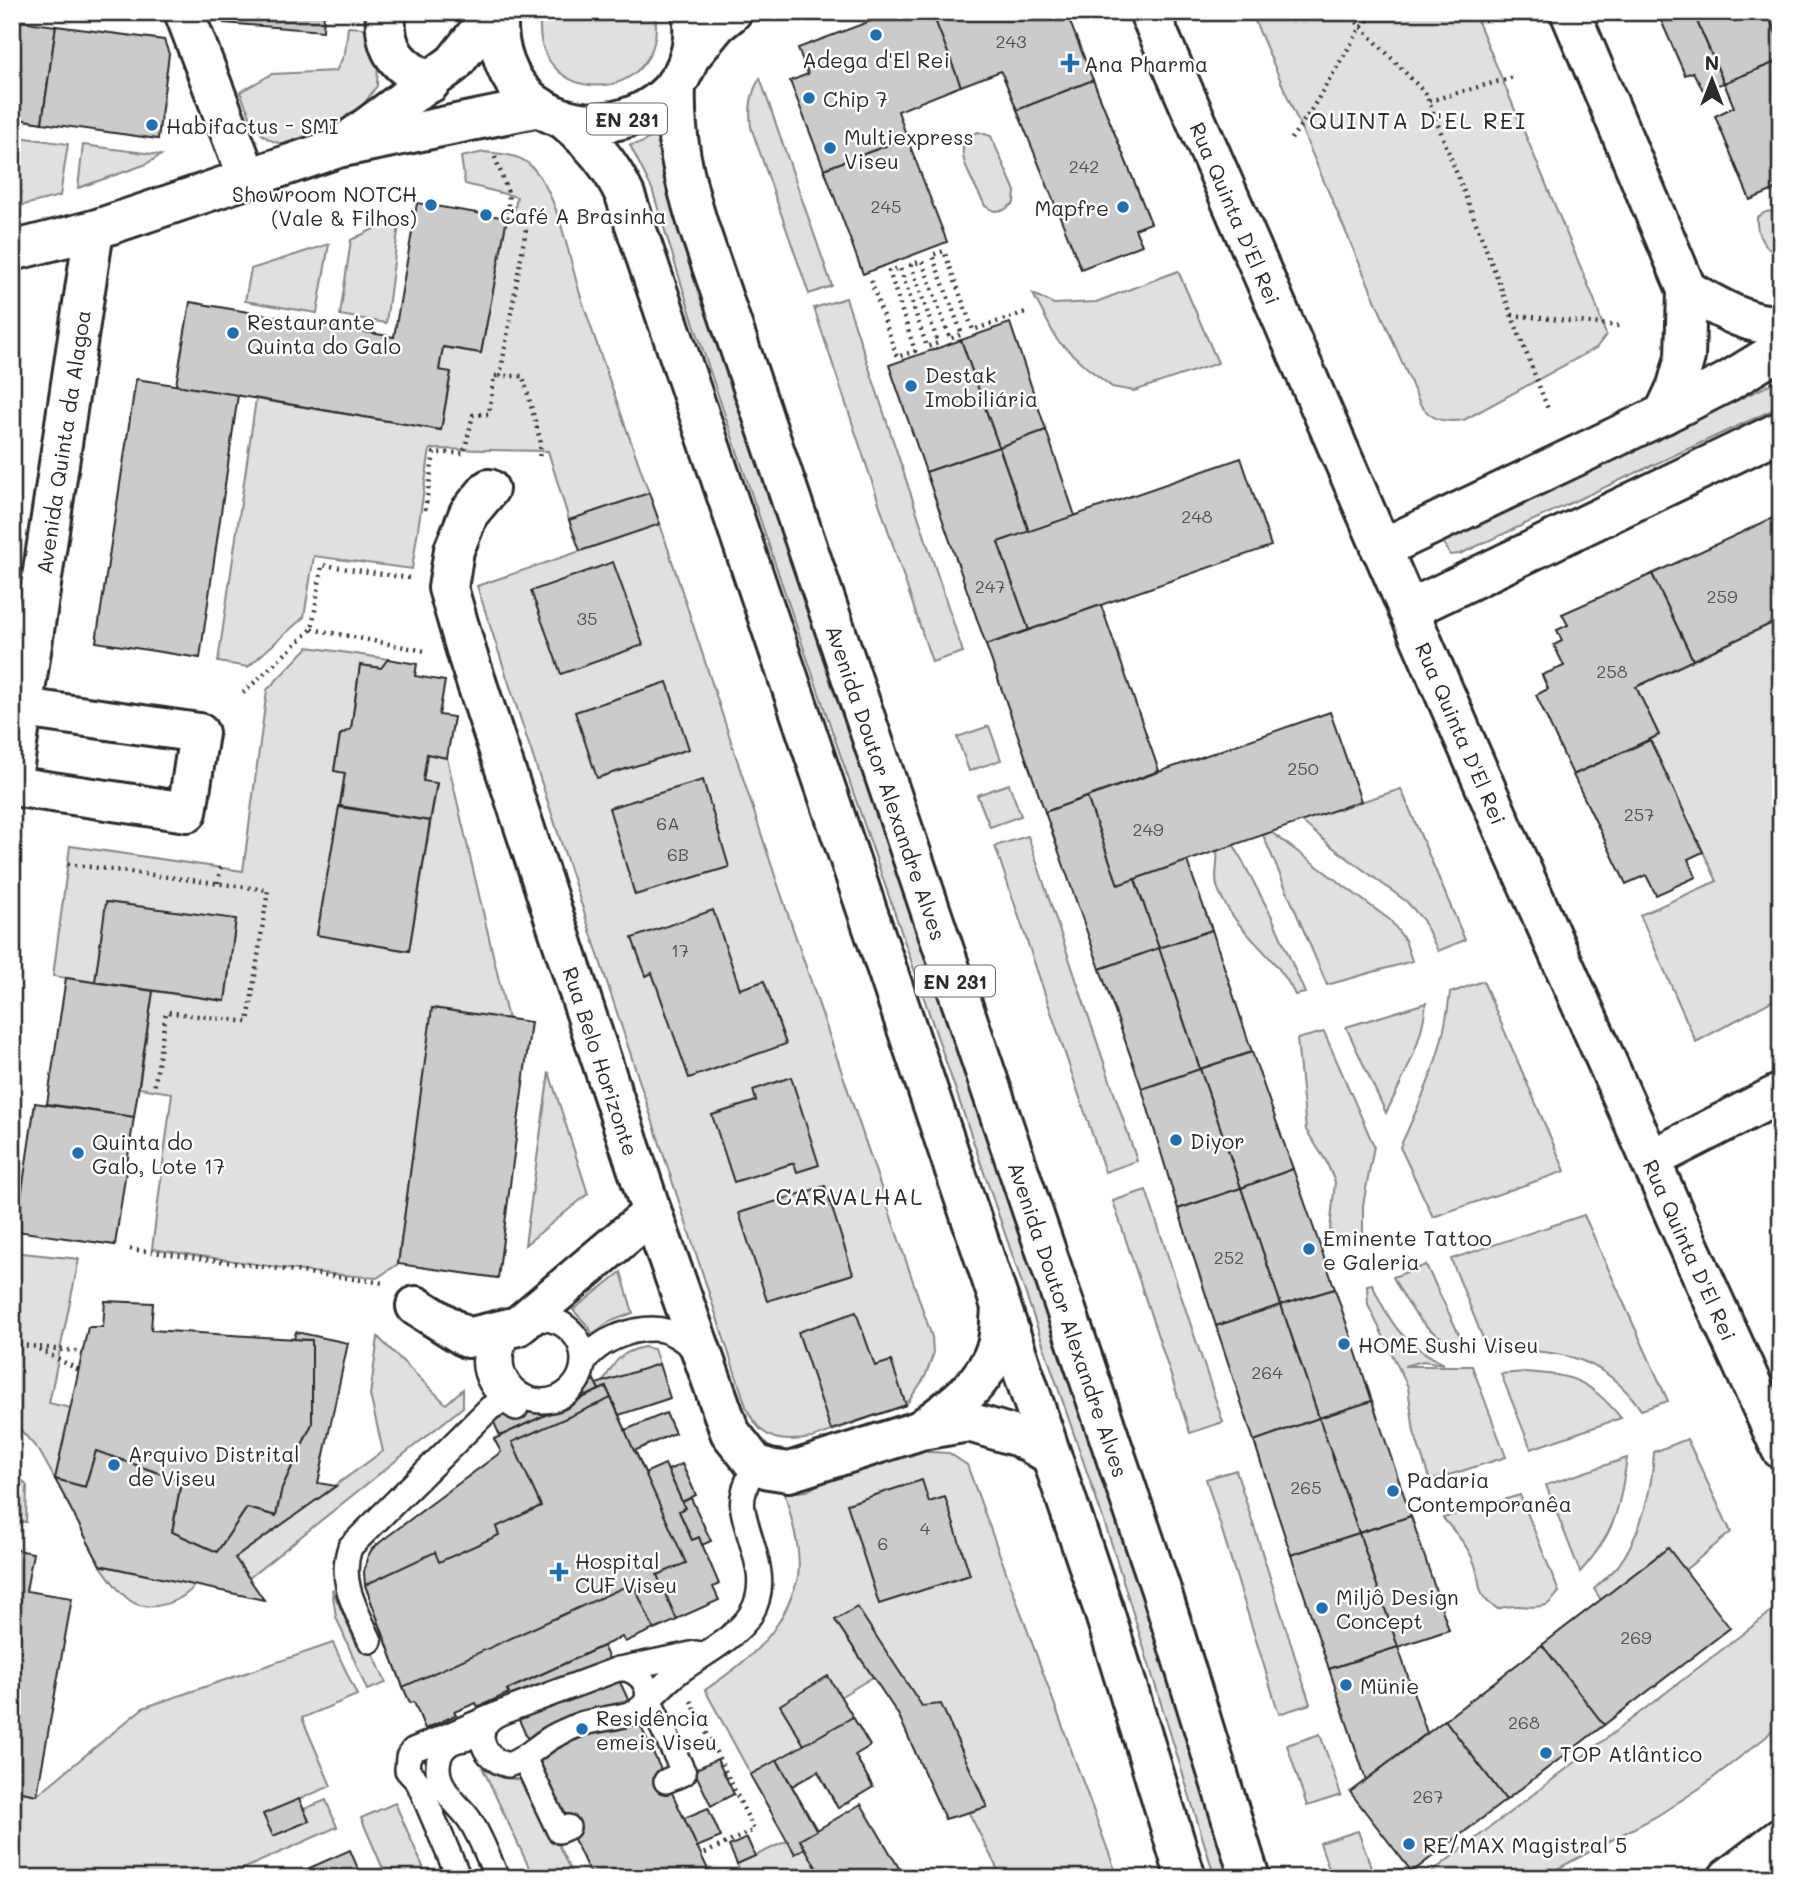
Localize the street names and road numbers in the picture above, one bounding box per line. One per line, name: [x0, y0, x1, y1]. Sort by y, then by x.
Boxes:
road number: EN 231: [587, 104, 667, 134]
street label: Rua Quinta D'El Rei: [1185, 118, 1288, 308]
street label: Avenida Quinta da Alagoa: [29, 308, 95, 576]
street label: Avenida Doutor Alexandre Alves: [821, 621, 953, 944]
street label: Rua Quinta D'El Rei: [1410, 638, 1513, 828]
street label: Rua Belo Horizonte: [558, 963, 646, 1159]
road number: EN 231: [915, 965, 995, 996]
street label: Rua Quinta D'El Rei: [1638, 1155, 1743, 1344]
street label: Avenida Doutor Alexandre Alves: [1003, 1158, 1135, 1480]

